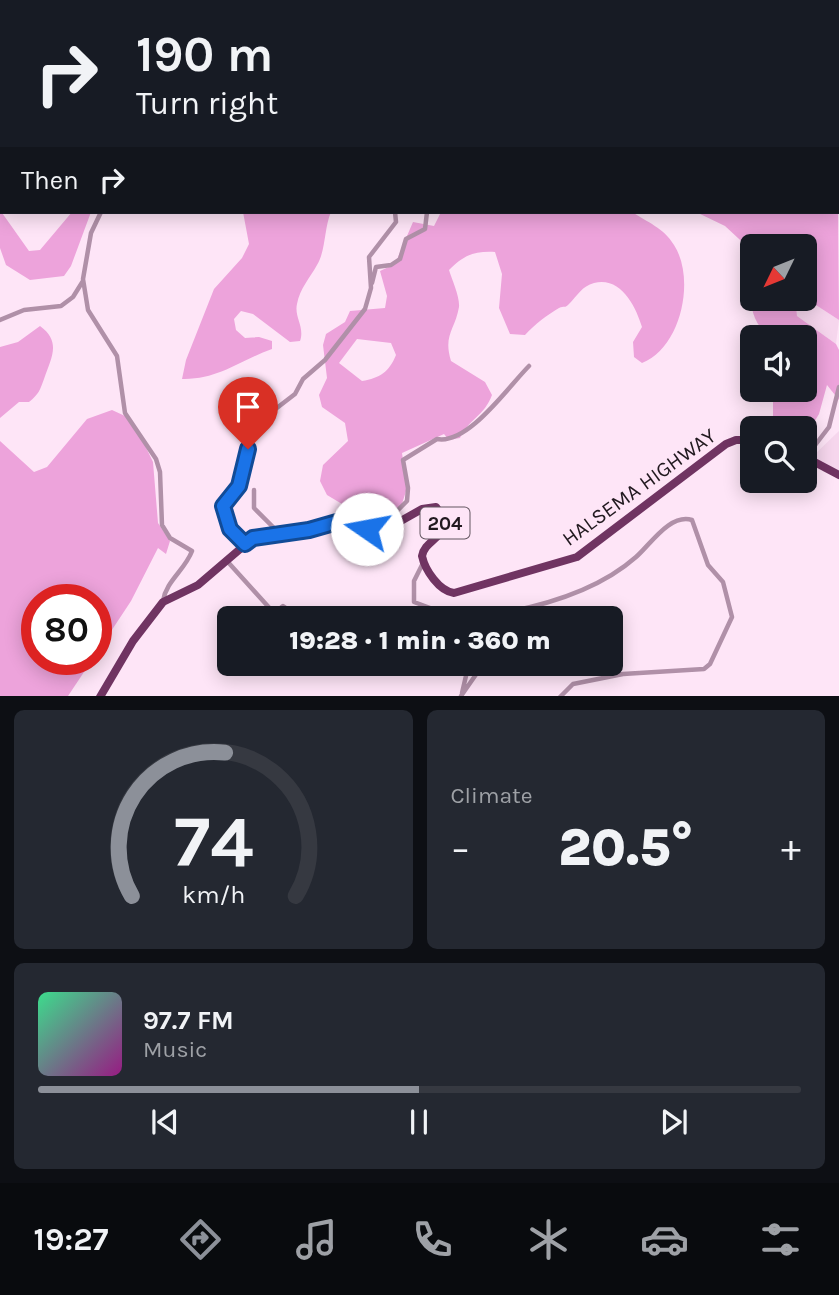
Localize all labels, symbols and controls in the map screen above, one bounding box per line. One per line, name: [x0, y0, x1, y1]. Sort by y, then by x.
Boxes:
text: 190 m: [136, 26, 273, 83]
icon: right: [21, 28, 112, 119]
text: Turn right: [136, 85, 278, 122]
icon: right: [93, 161, 131, 199]
text: Then: [21, 165, 79, 196]
north arrow: [740, 234, 817, 312]
map controls: [740, 234, 817, 493]
button: sound: [740, 325, 817, 402]
pin: [218, 377, 278, 449]
icon: arrive: [229, 388, 267, 426]
button: search: [740, 416, 817, 493]
street label: HALSEMA HIGHWAY: [558, 423, 721, 551]
position arrow: [330, 492, 404, 566]
road number: 204: [420, 508, 470, 538]
speed limit sign: 80: [21, 584, 112, 675]
text: 19:28 · 1 min · 360 m: [289, 625, 551, 656]
text: Climate: [451, 782, 533, 809]
text: 74: [173, 799, 253, 884]
text: 20.5°: [558, 817, 693, 878]
text: −: [451, 826, 470, 871]
text: +: [781, 826, 801, 871]
text: km/h: [182, 879, 245, 908]
text: 97.7 FM: [143, 1005, 234, 1036]
text: Music: [143, 1036, 207, 1063]
icon: previous: [146, 1103, 184, 1141]
icon: pause: [400, 1103, 438, 1141]
icon: next: [655, 1103, 693, 1141]
icon: directions: [176, 1215, 225, 1264]
icon: music: [292, 1215, 341, 1264]
icon: phone: [408, 1215, 457, 1264]
icon: climate: [524, 1215, 573, 1264]
icon: car: [640, 1215, 689, 1264]
icon: filters: [756, 1215, 805, 1264]
text: 19:27: [34, 1221, 108, 1258]

